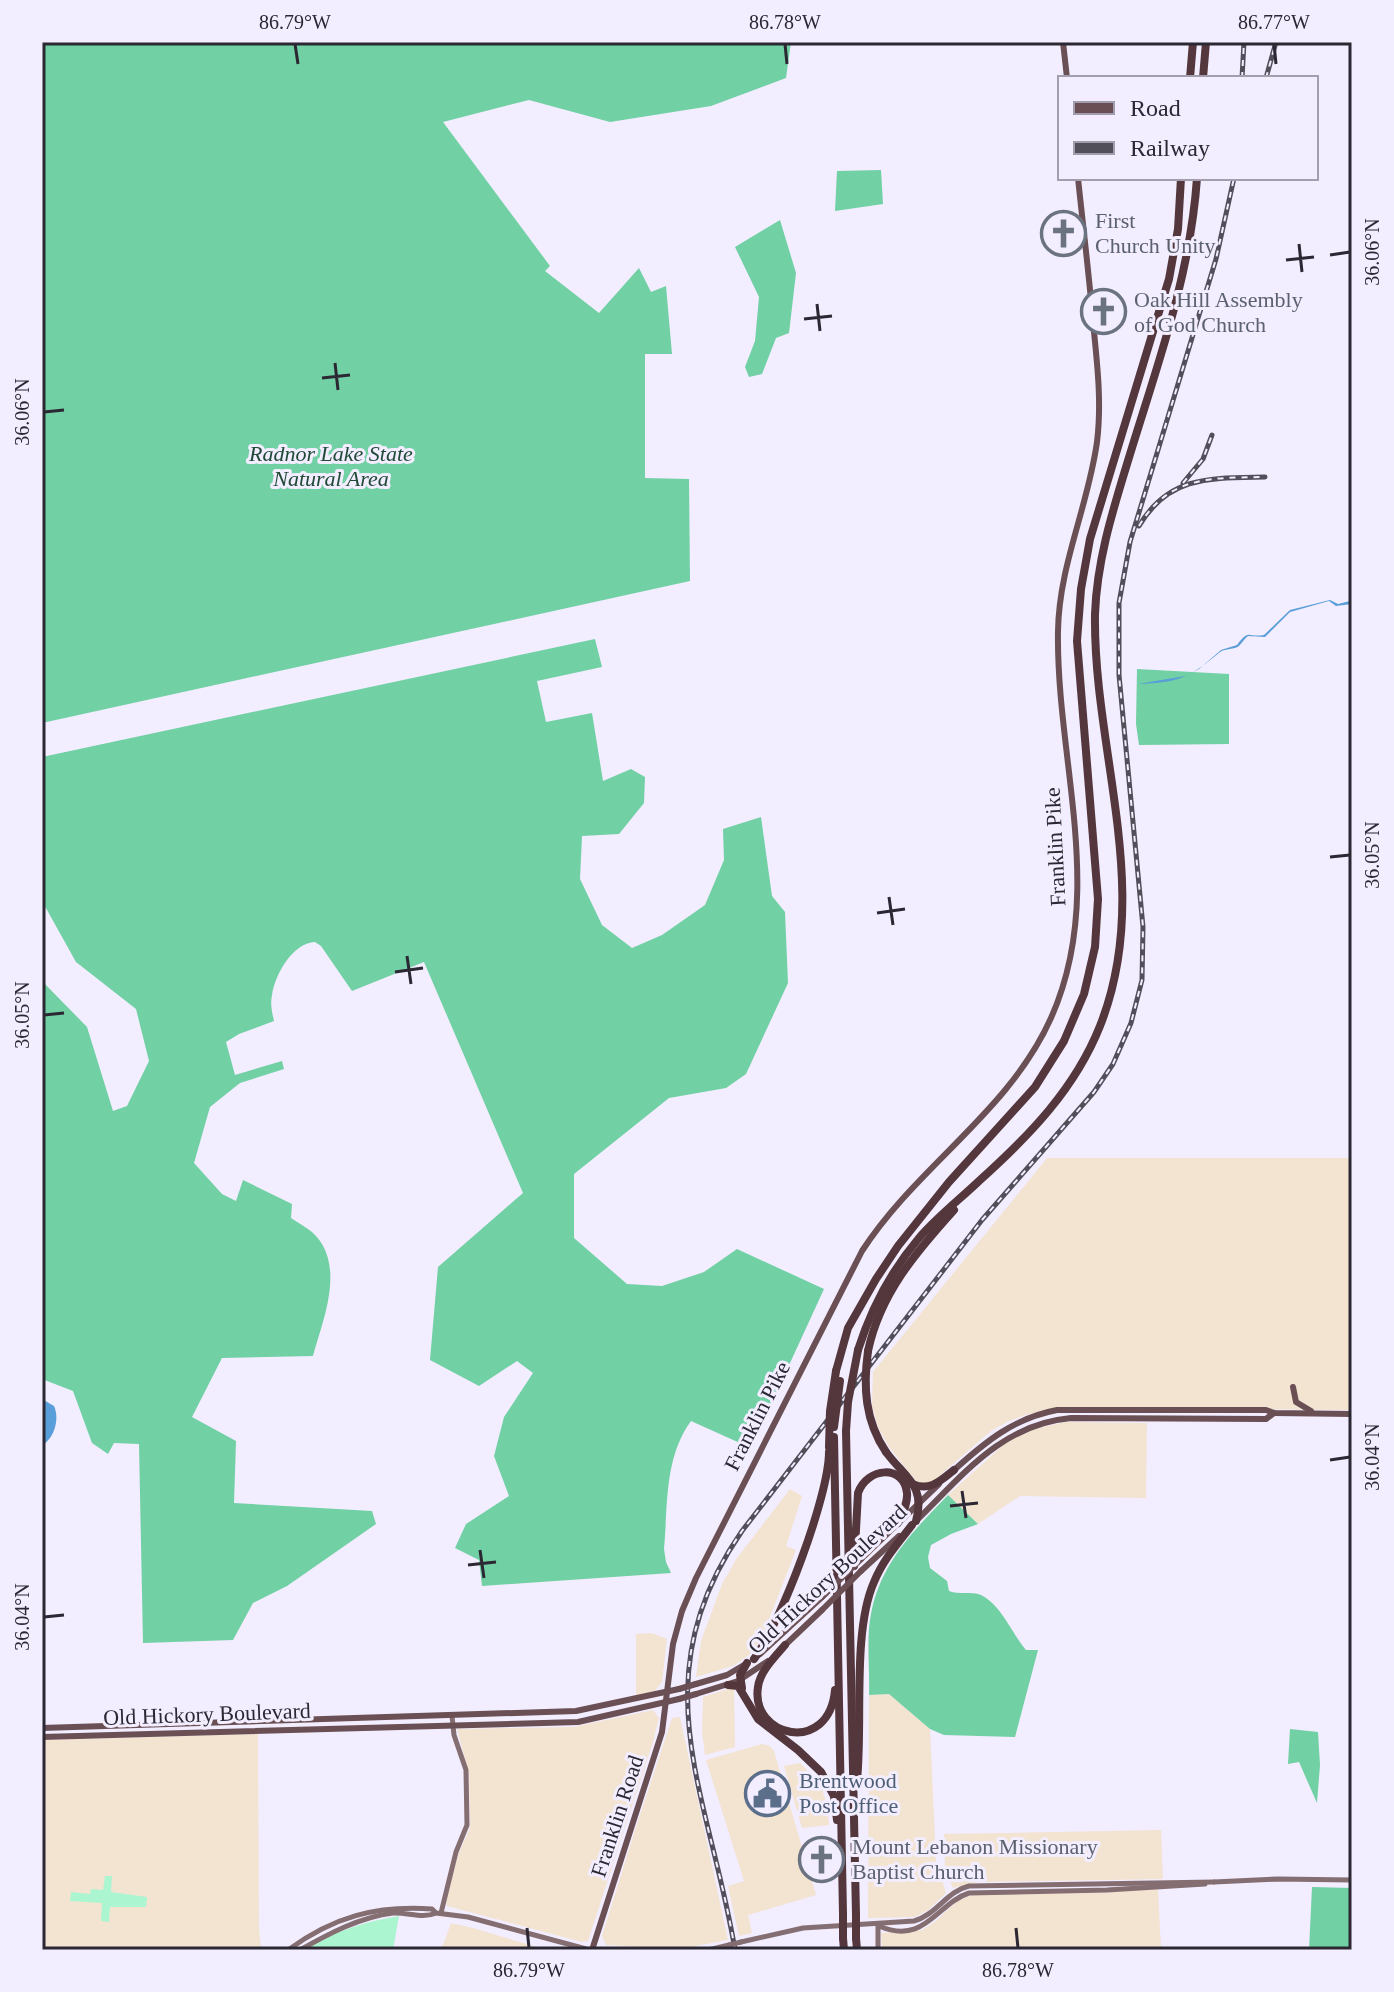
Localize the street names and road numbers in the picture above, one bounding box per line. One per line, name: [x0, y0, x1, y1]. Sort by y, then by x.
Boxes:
street label: Franklin Pike: [1039, 787, 1071, 907]
street label: Franklin Pike: [719, 1357, 795, 1475]
street label: Old Hickory Boulevard: [743, 1499, 911, 1659]
street label: Old Hickory Boulevard: [103, 1698, 311, 1730]
street label: Franklin Road: [586, 1752, 648, 1880]

